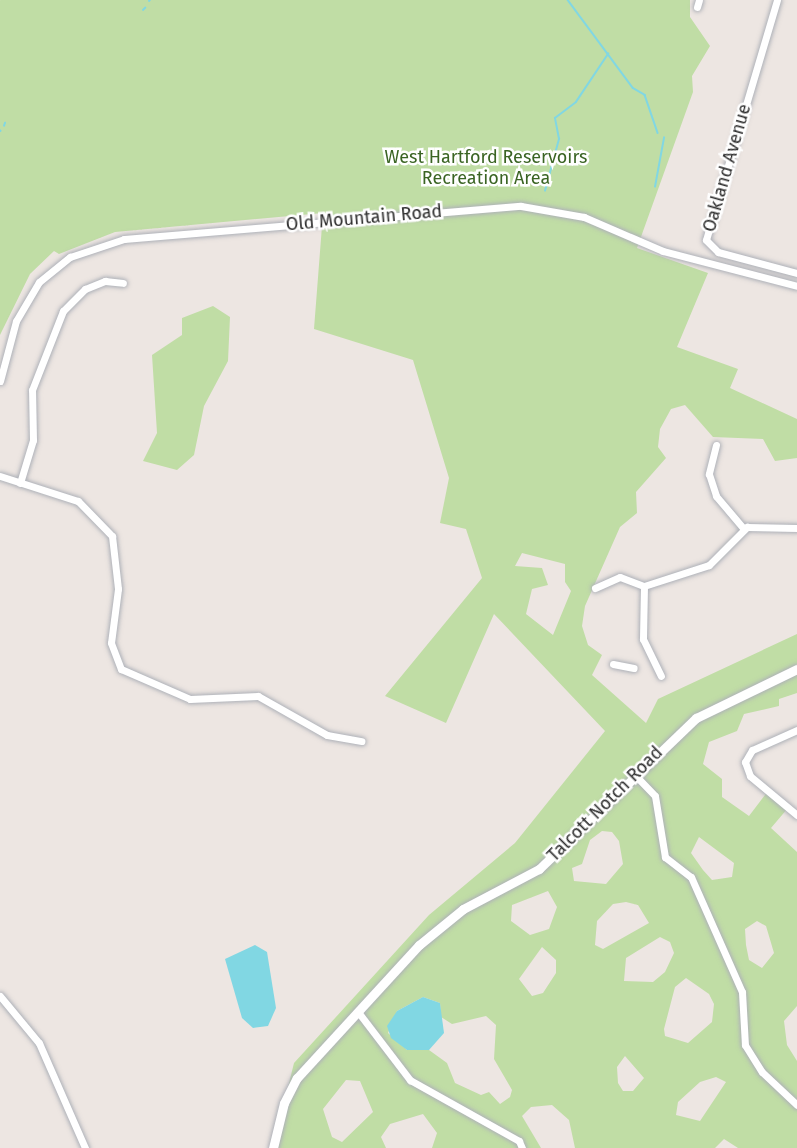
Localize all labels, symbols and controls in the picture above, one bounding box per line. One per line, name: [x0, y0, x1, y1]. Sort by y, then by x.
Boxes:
street label: Oakland Avenue: [698, 102, 756, 234]
park label: West Hartford Reservoirs Recreation Area: [384, 147, 588, 190]
street label: Old Mountain Road: [285, 200, 443, 236]
street label: Talcott Notch Road: [543, 742, 667, 866]

